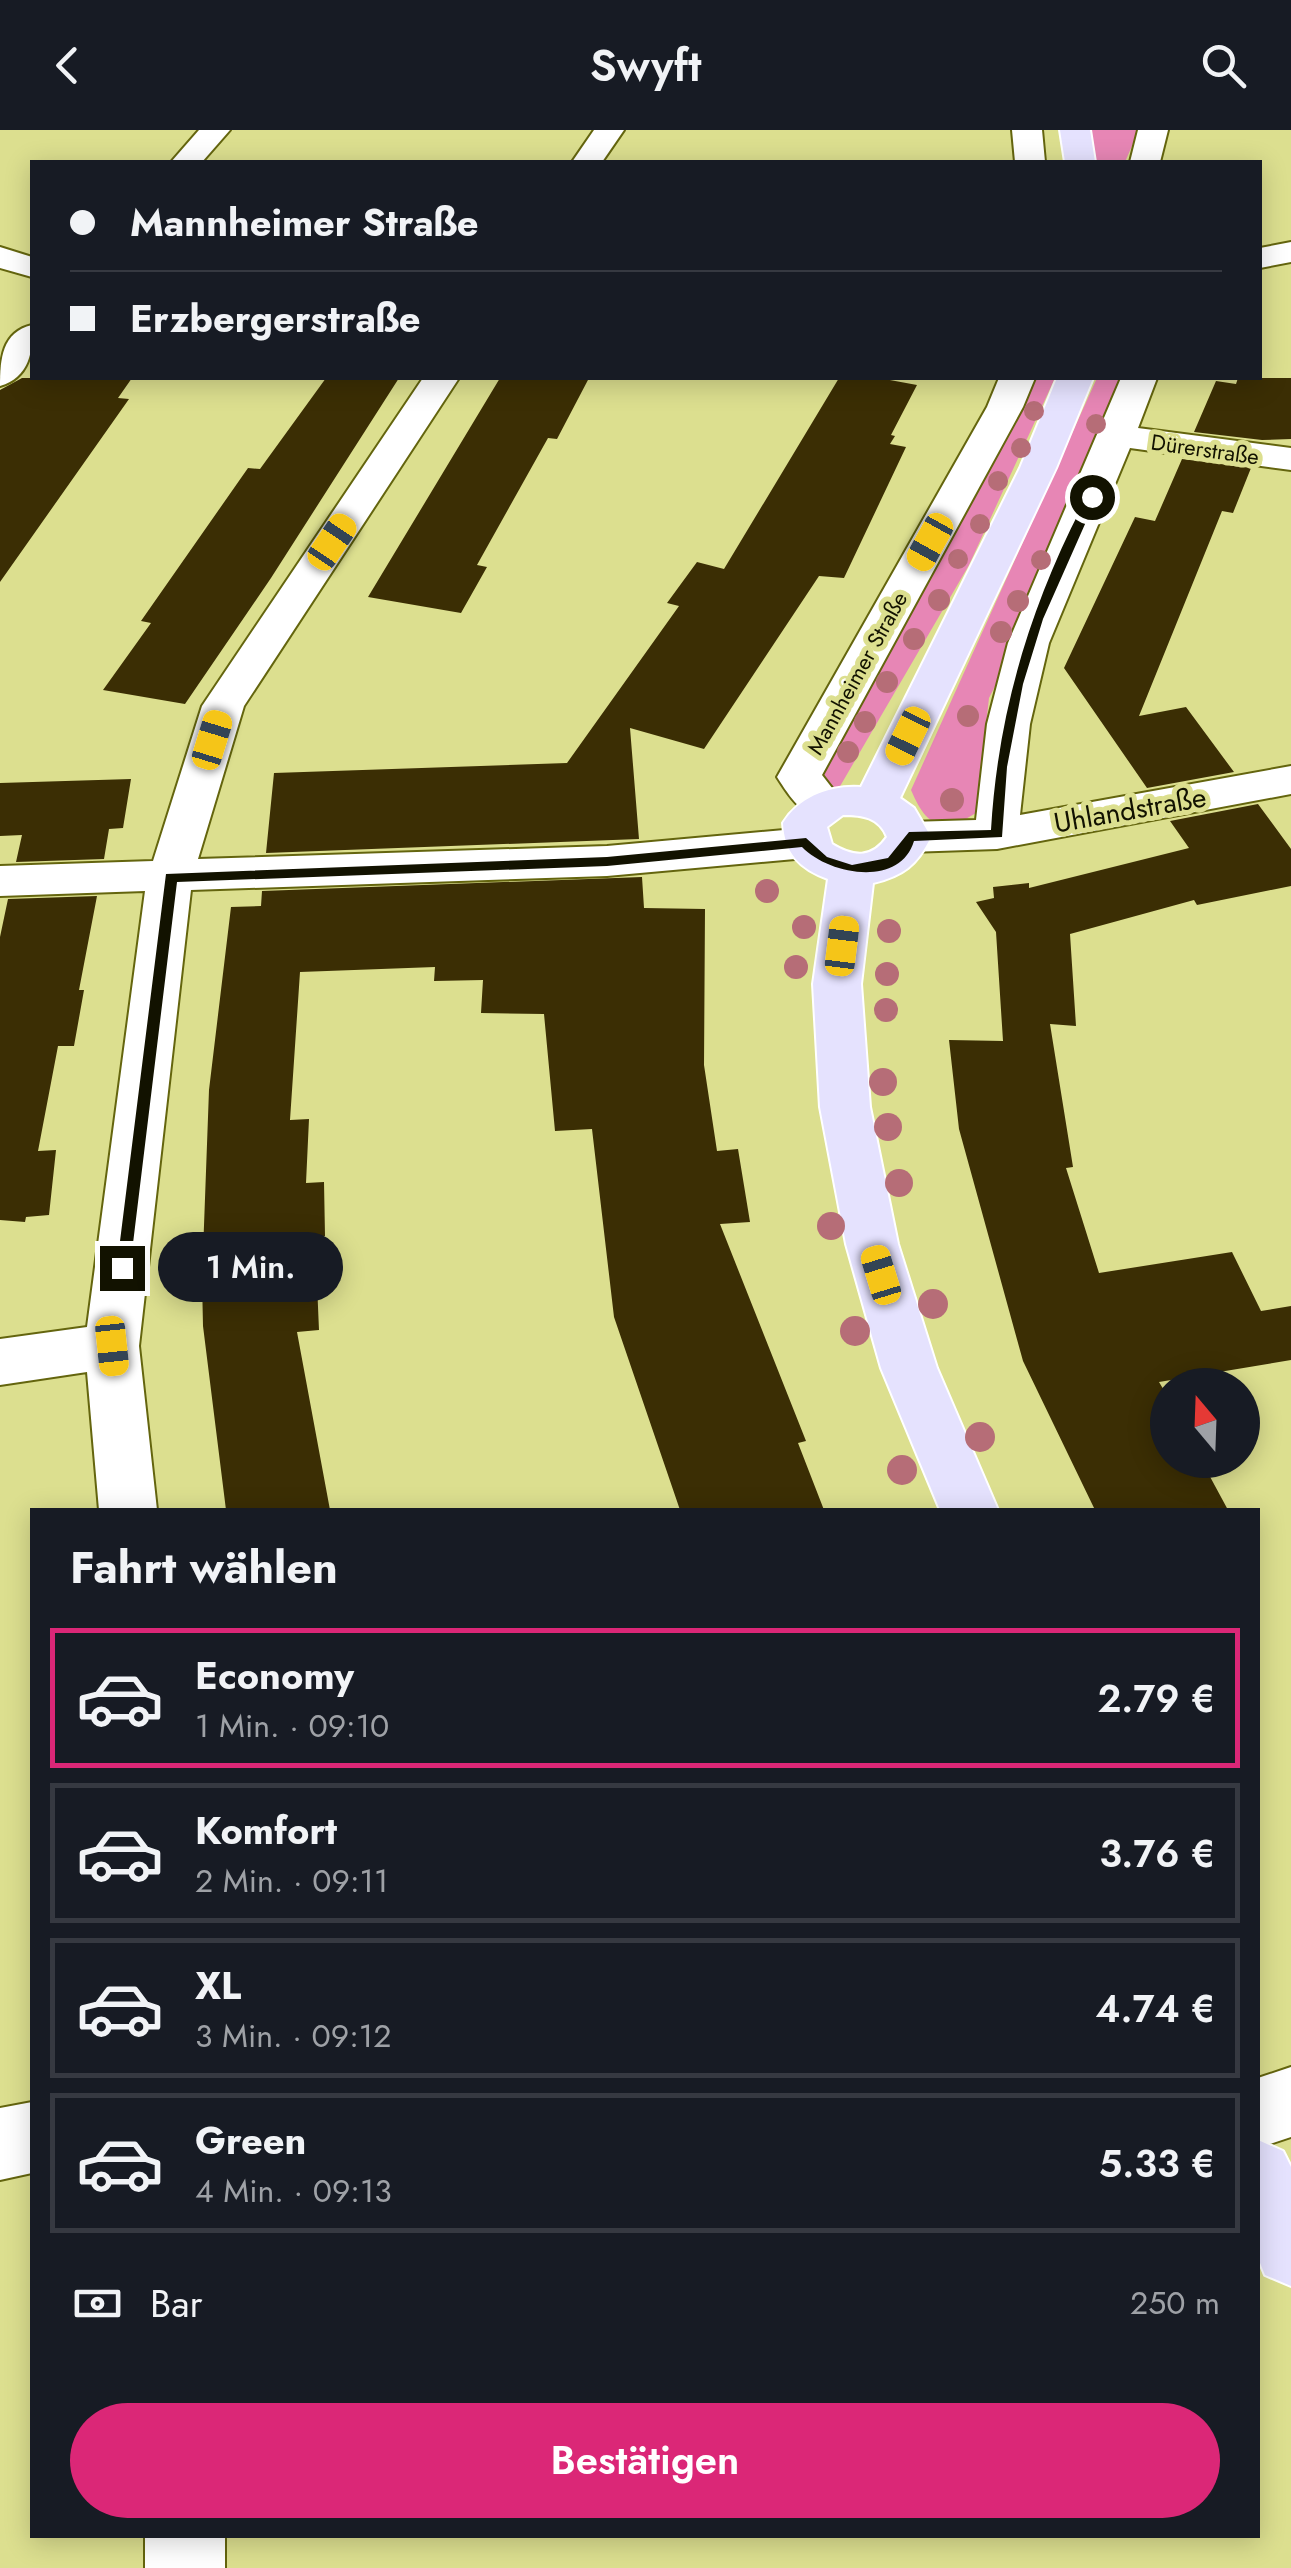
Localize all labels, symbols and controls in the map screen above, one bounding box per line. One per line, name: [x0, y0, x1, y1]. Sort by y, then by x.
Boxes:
text: Swyft: [590, 33, 701, 98]
icon: back: [40, 38, 95, 93]
icon: search: [1196, 38, 1251, 93]
text: Mannheimer Straße: [130, 195, 479, 250]
text: Erzbergerstraße: [130, 291, 421, 346]
street label: Dürerstraße: [1149, 426, 1261, 472]
route start: [1070, 475, 1115, 520]
car: [902, 508, 958, 576]
car: [303, 509, 361, 575]
street label: Mannheimer Straße: [799, 586, 915, 760]
car: [881, 702, 935, 770]
car: [189, 707, 235, 773]
street label: Uhlandstraße: [1051, 776, 1209, 844]
car: [823, 914, 861, 978]
callout: 1 Min.: [157, 1233, 342, 1303]
car: [858, 1242, 904, 1308]
text: 1 Min.: [206, 1244, 295, 1290]
route end: [100, 1246, 145, 1291]
car: [94, 1315, 130, 1377]
north arrow: [1150, 1368, 1260, 1478]
map controls: [1150, 1368, 1260, 1478]
text: Fahrt wählen: [70, 1535, 338, 1600]
text: Economy: [195, 1648, 354, 1703]
icon: car: [75, 1653, 165, 1743]
text: 2.79 €: [1097, 1671, 1215, 1726]
text: 1 Min. · 09:10: [195, 1703, 389, 1749]
text: Komfort: [195, 1803, 337, 1858]
icon: car: [75, 1808, 165, 1898]
text: 3.76 €: [1099, 1826, 1215, 1881]
text: 2 Min. · 09:11: [195, 1858, 388, 1904]
text: XL: [195, 1958, 241, 2013]
icon: car: [75, 1963, 165, 2053]
text: 4.74 €: [1095, 1981, 1215, 2036]
text: 3 Min. · 09:12: [195, 2013, 391, 2059]
text: Green: [195, 2113, 306, 2168]
icon: car: [75, 2118, 165, 2208]
text: 5.33 €: [1099, 2136, 1215, 2191]
text: 4 Min. · 09:13: [195, 2168, 392, 2214]
icon: cash: [70, 2276, 125, 2331]
text: Bar: [150, 2276, 203, 2331]
text: 250 m: [1130, 2280, 1220, 2326]
button: Bestätigen: [70, 2403, 1220, 2518]

